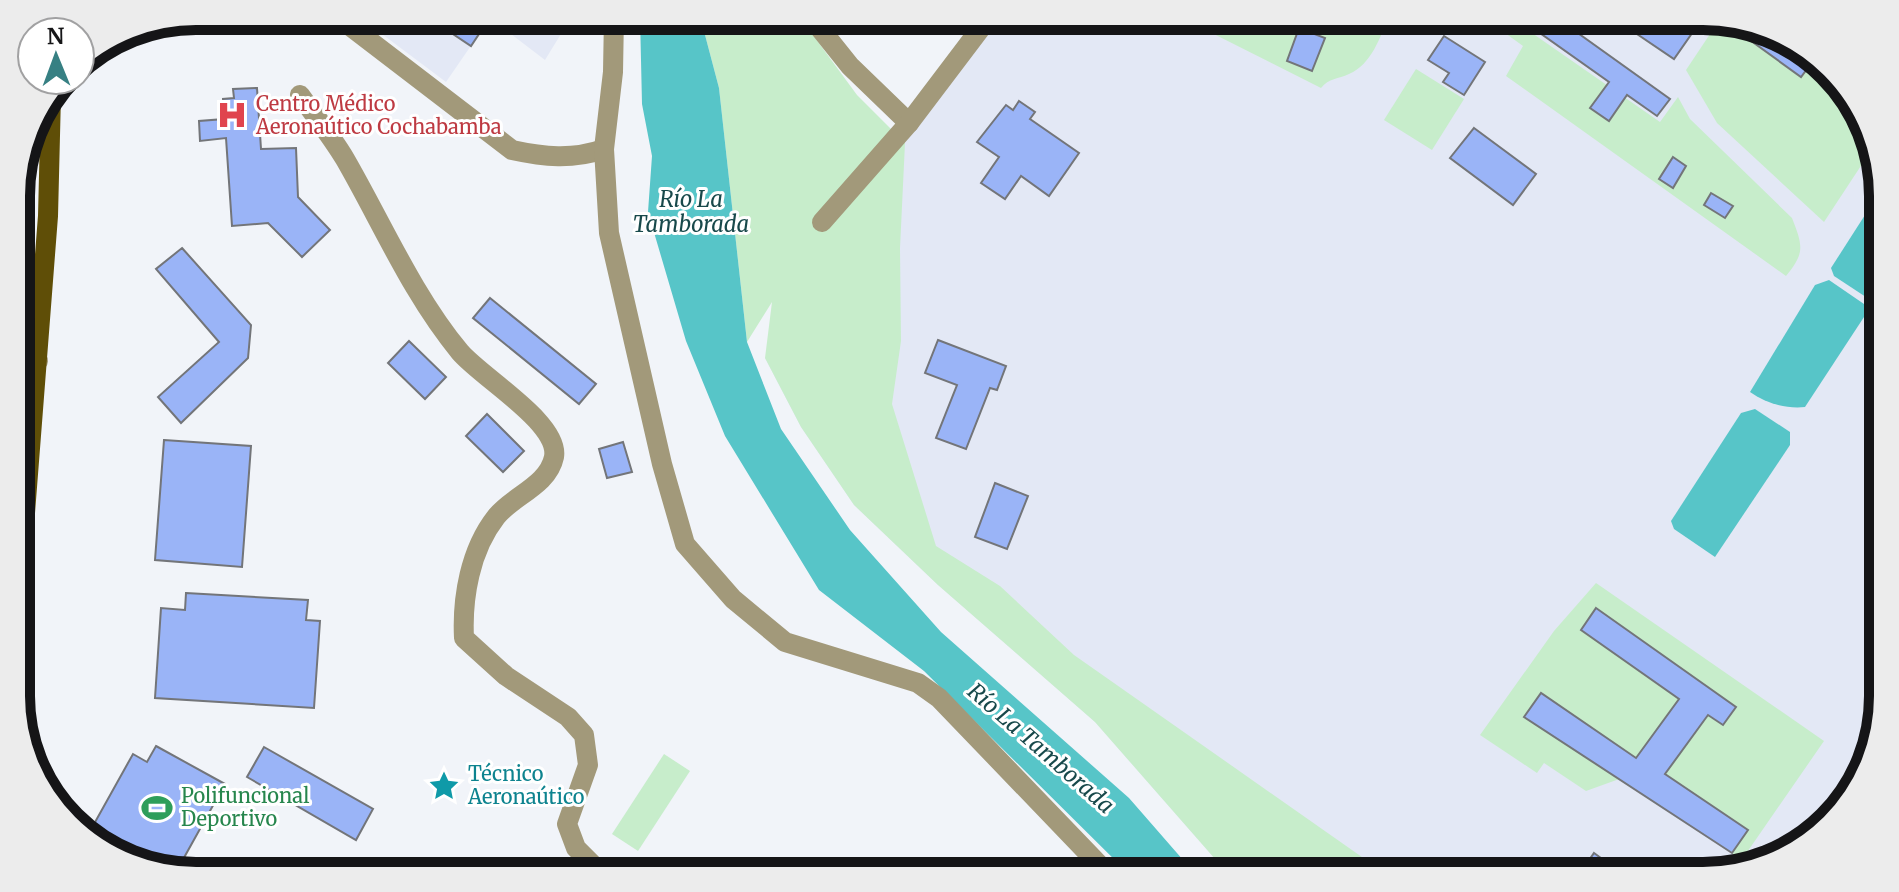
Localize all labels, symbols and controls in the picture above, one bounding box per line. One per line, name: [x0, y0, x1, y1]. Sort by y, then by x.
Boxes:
north arrow: [16, 16, 96, 96]
text: N: [47, 22, 65, 50]
place label: Centro Médico Aeronaútico Cochabamba: [255, 91, 502, 139]
hospital icon: Centro Médico Aeronaútico Cochabamba: [215, 98, 249, 132]
water label: Río La Tamborada: [633, 185, 749, 238]
water label: Río La Tamborada: [962, 677, 1120, 819]
place label: Técnico Aeronaútico: [467, 761, 585, 809]
place icon: Técnico Aeronaútico: [427, 769, 461, 803]
place label: Polifuncional Deportivo: [181, 783, 309, 831]
sports icon: Polifuncional Deportivo: [140, 791, 174, 825]

